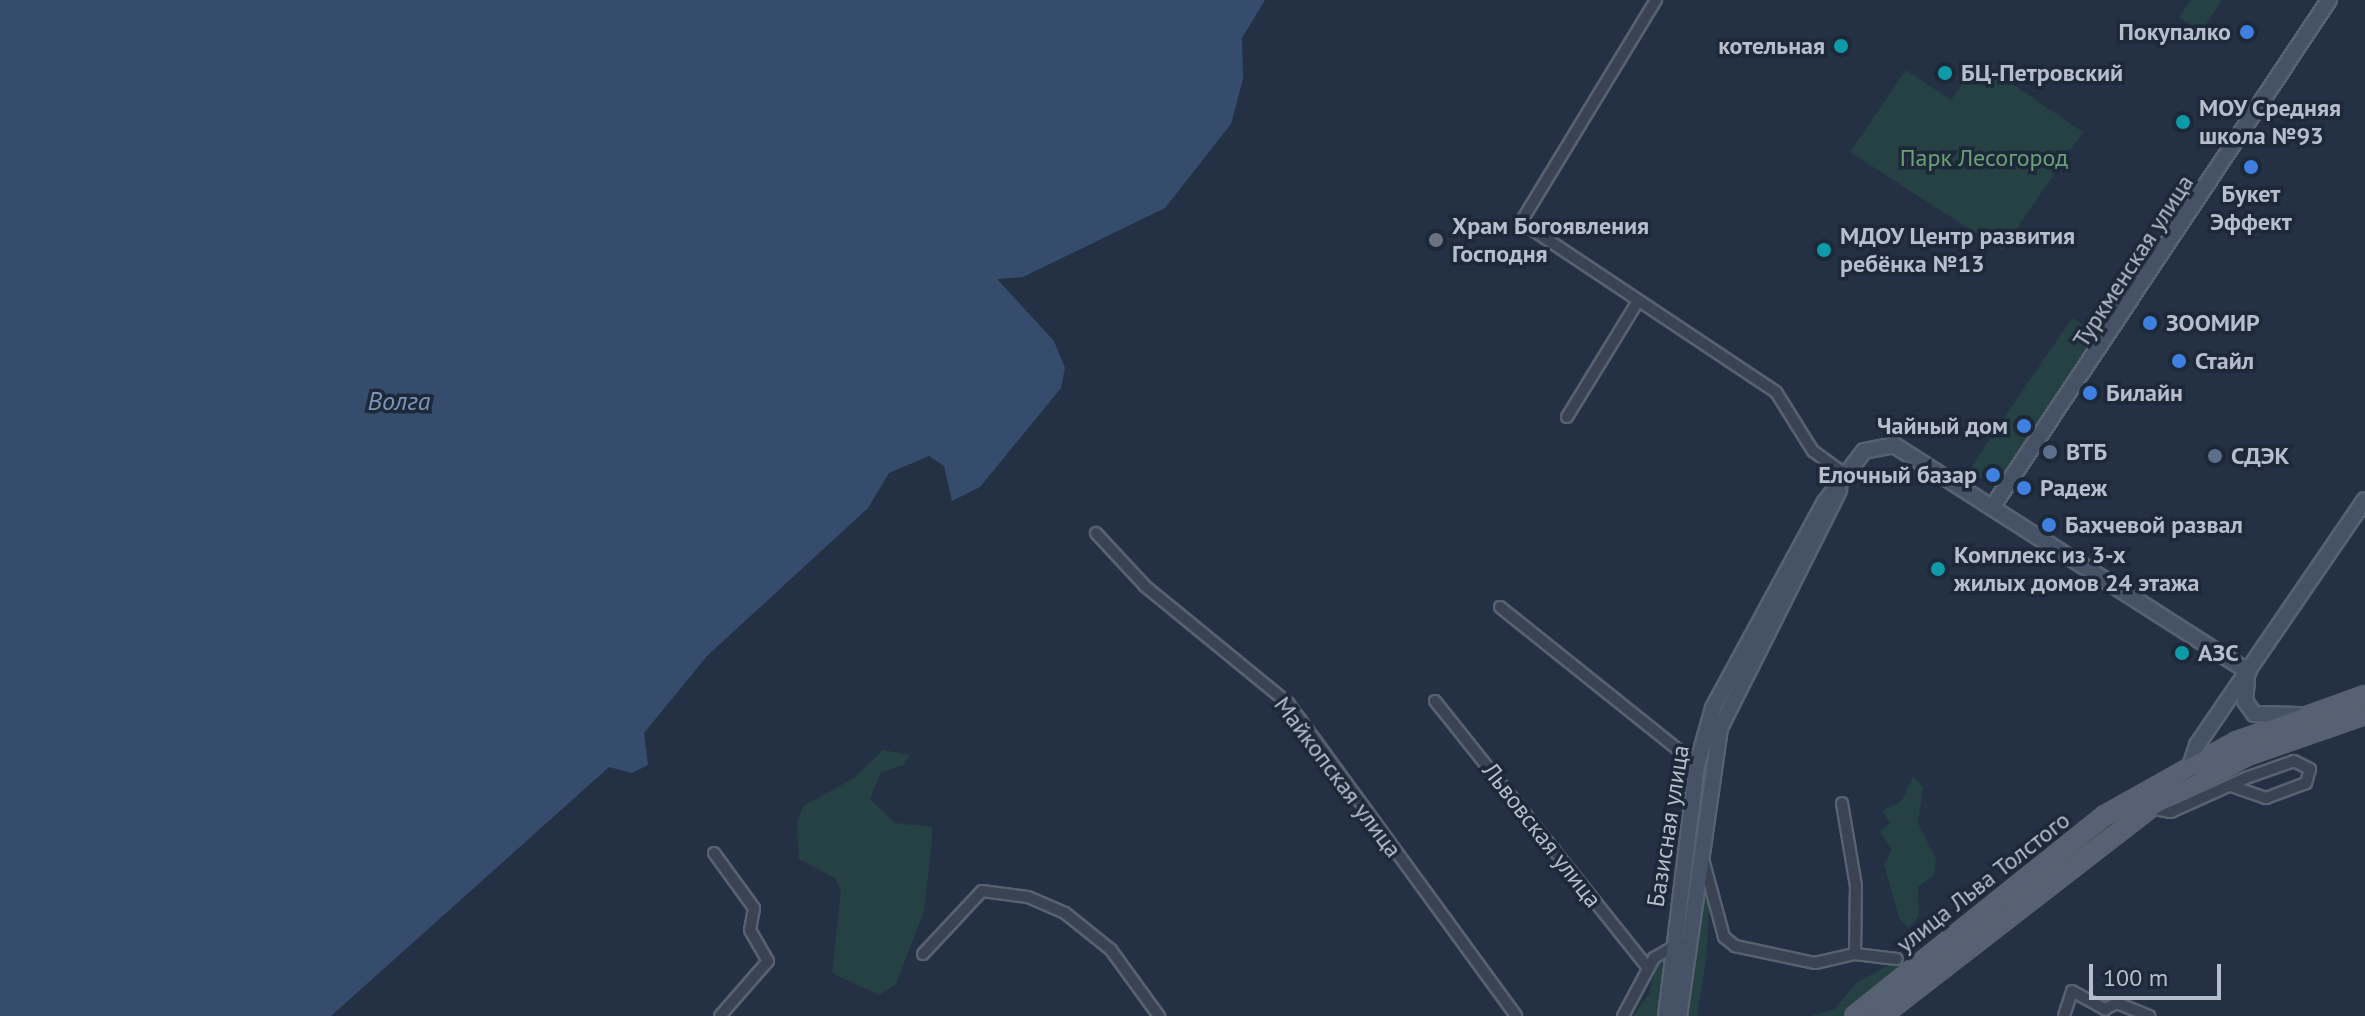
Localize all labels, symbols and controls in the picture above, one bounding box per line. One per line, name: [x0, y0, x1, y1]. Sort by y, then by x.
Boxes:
place label: Покупалко: [2119, 18, 2231, 46]
marker: Покупалко: [2238, 23, 2256, 41]
place label: котельная: [1718, 32, 1825, 60]
marker: котельная: [1832, 37, 1850, 55]
place label: БЦ-Петровский: [1961, 59, 2123, 87]
marker: БЦ-Петровский: [1936, 64, 1954, 82]
place label: МОУ Средняя школа №93: [2199, 94, 2342, 150]
marker: МОУ Средняя школа №93: [2174, 113, 2192, 131]
park label: Парк Лесогород: [1900, 144, 2068, 172]
marker: Букет Эффект: [2242, 158, 2260, 176]
street label: Туркменская улица: [2067, 169, 2199, 353]
place label: Букет Эффект: [2210, 180, 2292, 236]
place label: Храм Богоявления Господня: [1452, 212, 1649, 268]
place label: МДОУ Центр развития ребёнка №13: [1840, 222, 2076, 278]
marker: Храм Богоявления Господня: [1427, 231, 1445, 249]
marker: МДОУ Центр развития ребёнка №13: [1815, 241, 1833, 259]
place label: ЗООМИР: [2166, 309, 2260, 337]
marker: ЗООМИР: [2141, 314, 2159, 332]
place label: Стайл: [2195, 347, 2254, 375]
marker: Стайл: [2170, 352, 2188, 370]
place label: Билайн: [2106, 379, 2183, 407]
marker: Билайн: [2081, 384, 2099, 402]
water label: Волга: [367, 385, 431, 417]
place label: Чайный дом: [1877, 412, 2008, 440]
marker: Чайный дом: [2015, 417, 2033, 435]
place label: ВТБ: [2066, 438, 2107, 466]
place label: СДЭК: [2231, 442, 2289, 470]
marker: ВТБ: [2041, 443, 2059, 461]
marker: СДЭК: [2206, 447, 2224, 465]
place label: Елочный базар: [1818, 461, 1977, 489]
marker: Елочный базар: [1984, 466, 2002, 484]
place label: Радеж: [2040, 474, 2107, 502]
marker: Радеж: [2015, 479, 2033, 497]
place label: Бахчевой развал: [2065, 511, 2243, 539]
marker: Бахчевой развал: [2040, 516, 2058, 534]
place label: Комплекс из 3-х жилых домов 24 этажа: [1954, 541, 2200, 597]
marker: Комплекс из 3-х жилых домов 24 этажа: [1929, 560, 1947, 578]
place label: АЗС: [2198, 639, 2239, 667]
marker: АЗС: [2173, 644, 2191, 662]
street label: Майкопская улица: [1268, 691, 1408, 863]
street label: Базисная улица: [1641, 743, 1695, 909]
street label: Львовская улица: [1476, 757, 1608, 913]
street label: улица Льва Толстого: [1890, 805, 2076, 959]
scale bar: [2093, 948, 2225, 998]
text: 100 m: [2103, 962, 2168, 993]

